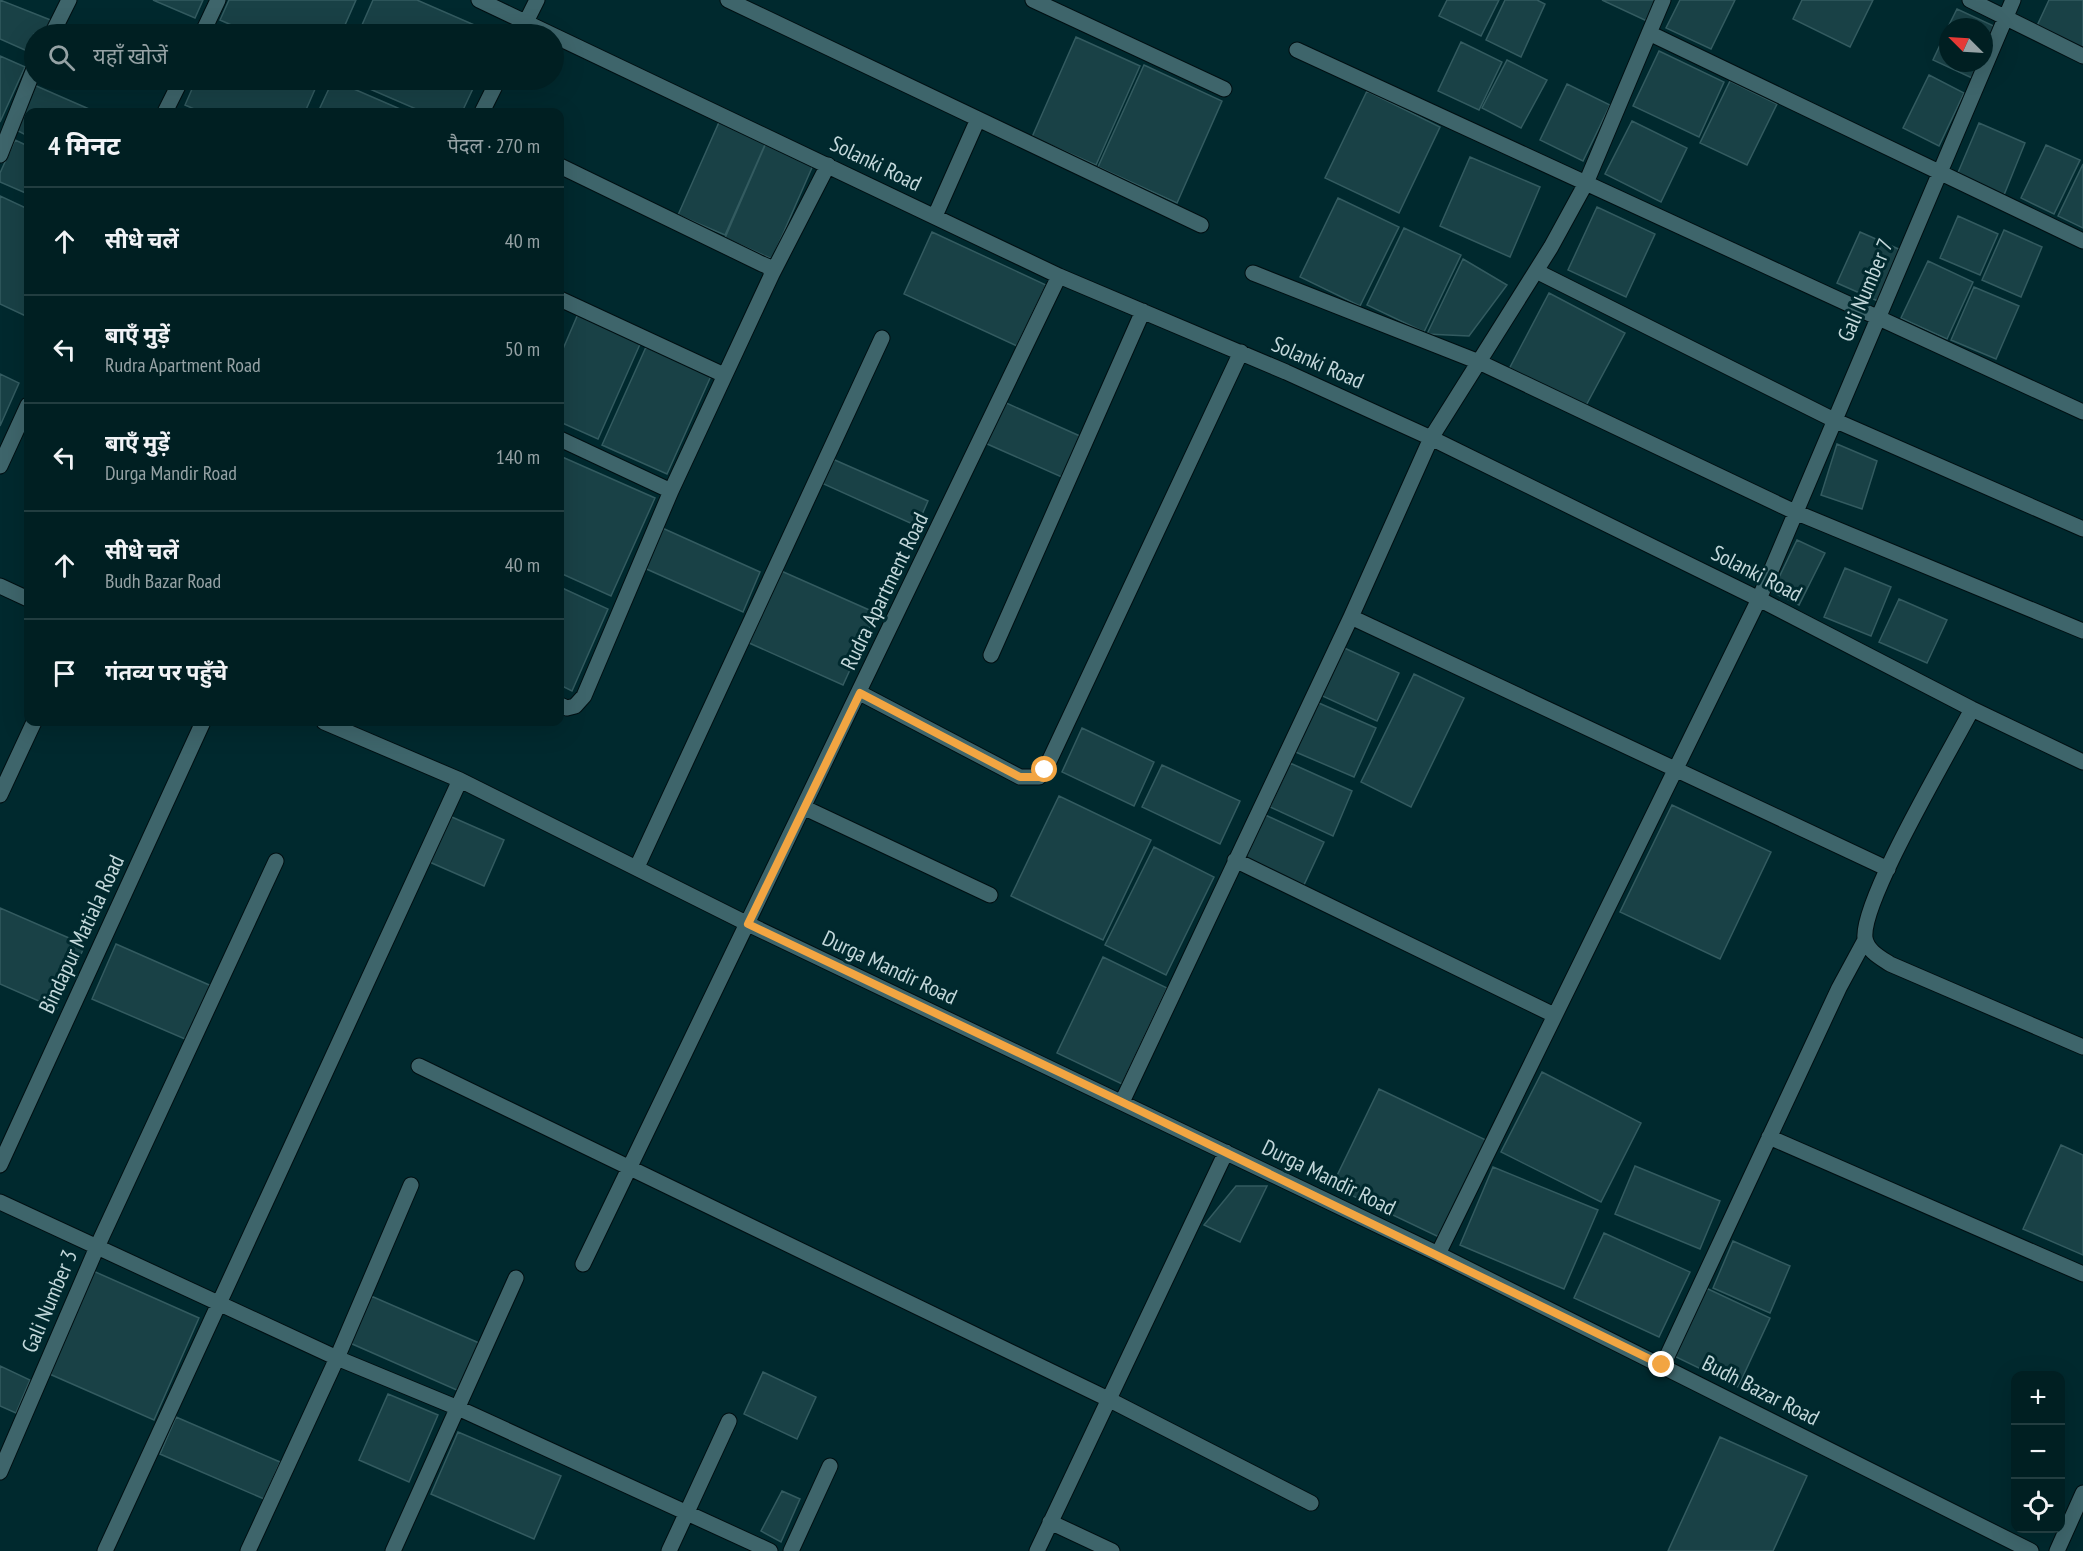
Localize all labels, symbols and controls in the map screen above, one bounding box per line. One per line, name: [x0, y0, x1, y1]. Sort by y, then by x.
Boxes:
north arrow: [1939, 18, 1993, 72]
search box: [24, 24, 564, 90]
icon: search: [45, 41, 78, 74]
text: यहाँ खोजें: [93, 42, 168, 70]
text: 4 मिनट: [48, 129, 120, 162]
street label: Solanki Road: [826, 129, 926, 197]
text: पैदल · 270 m: [447, 133, 540, 159]
icon: ahead: [48, 225, 81, 258]
text: सीधे चलें: [105, 226, 179, 254]
text: 40 m: [505, 228, 540, 254]
street label: Gali Number 7: [1831, 234, 1899, 346]
text: बाएँ मुड़ें: [105, 321, 170, 349]
street label: Solanki Road: [1268, 329, 1368, 395]
icon: left: [48, 333, 81, 366]
text: 50 m: [505, 336, 540, 362]
text: Rudra Apartment Road: [105, 352, 261, 378]
text: बाएँ मुड़ें: [105, 429, 170, 457]
icon: left: [48, 441, 81, 474]
text: 140 m: [496, 444, 540, 470]
text: Durga Mandir Road: [105, 460, 237, 486]
street label: Rudra Apartment Road: [834, 508, 934, 674]
text: सीधे चलें: [105, 537, 179, 565]
street label: Solanki Road: [1707, 538, 1807, 608]
icon: ahead: [48, 549, 81, 582]
text: 40 m: [505, 552, 540, 578]
text: Budh Bazar Road: [105, 568, 221, 594]
icon: arrive: [48, 657, 81, 690]
text: गंतव्य पर पहुँचे: [105, 658, 227, 686]
route start: [1031, 756, 1057, 782]
street label: Bindapur Matiala Road: [32, 850, 130, 1018]
street label: Durga Mandir Road: [818, 924, 962, 1010]
street label: Durga Mandir Road: [1258, 1133, 1400, 1221]
street label: Gali Number 3: [15, 1245, 83, 1357]
street label: Budh Bazar Road: [1698, 1348, 1824, 1432]
route end: [1648, 1351, 1674, 1377]
map controls: [2011, 1371, 2065, 1533]
button: +: [2011, 1371, 2065, 1425]
button: −: [2011, 1425, 2065, 1479]
button: locate: [2011, 1479, 2065, 1533]

